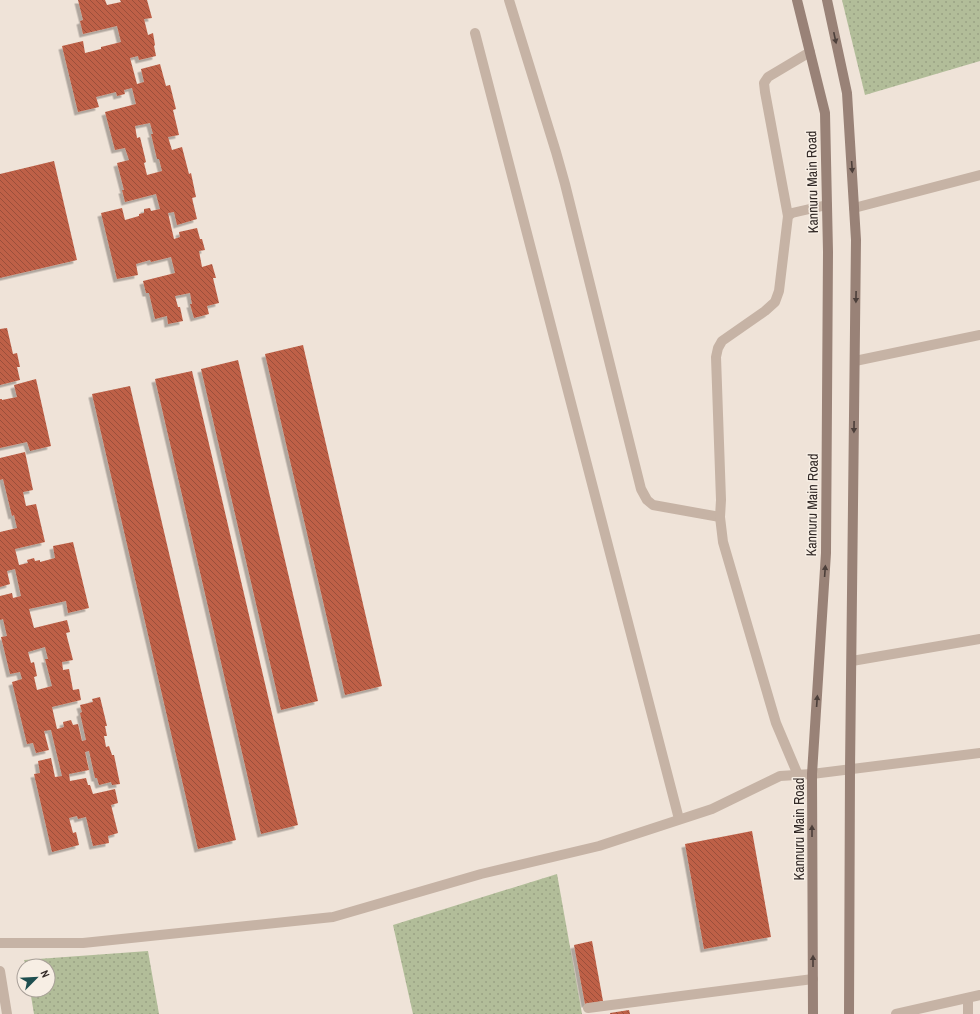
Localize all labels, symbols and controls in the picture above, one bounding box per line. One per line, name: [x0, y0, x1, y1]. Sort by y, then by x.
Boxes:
one-way arrow: [832, 32, 838, 44]
street label: Kannuru Main Road: [802, 130, 822, 234]
one-way arrow: [848, 161, 855, 173]
one-way arrow: [852, 291, 859, 303]
one-way arrow: [851, 420, 857, 433]
street label: Kannuru Main Road: [802, 453, 822, 557]
one-way arrow: [821, 565, 828, 577]
one-way arrow: [813, 695, 820, 707]
street label: Kannuru Main Road: [790, 778, 808, 880]
one-way arrow: [809, 824, 815, 837]
one-way arrow: [810, 954, 816, 967]
north arrow: [16, 958, 56, 998]
text: N: [37, 968, 53, 980]

